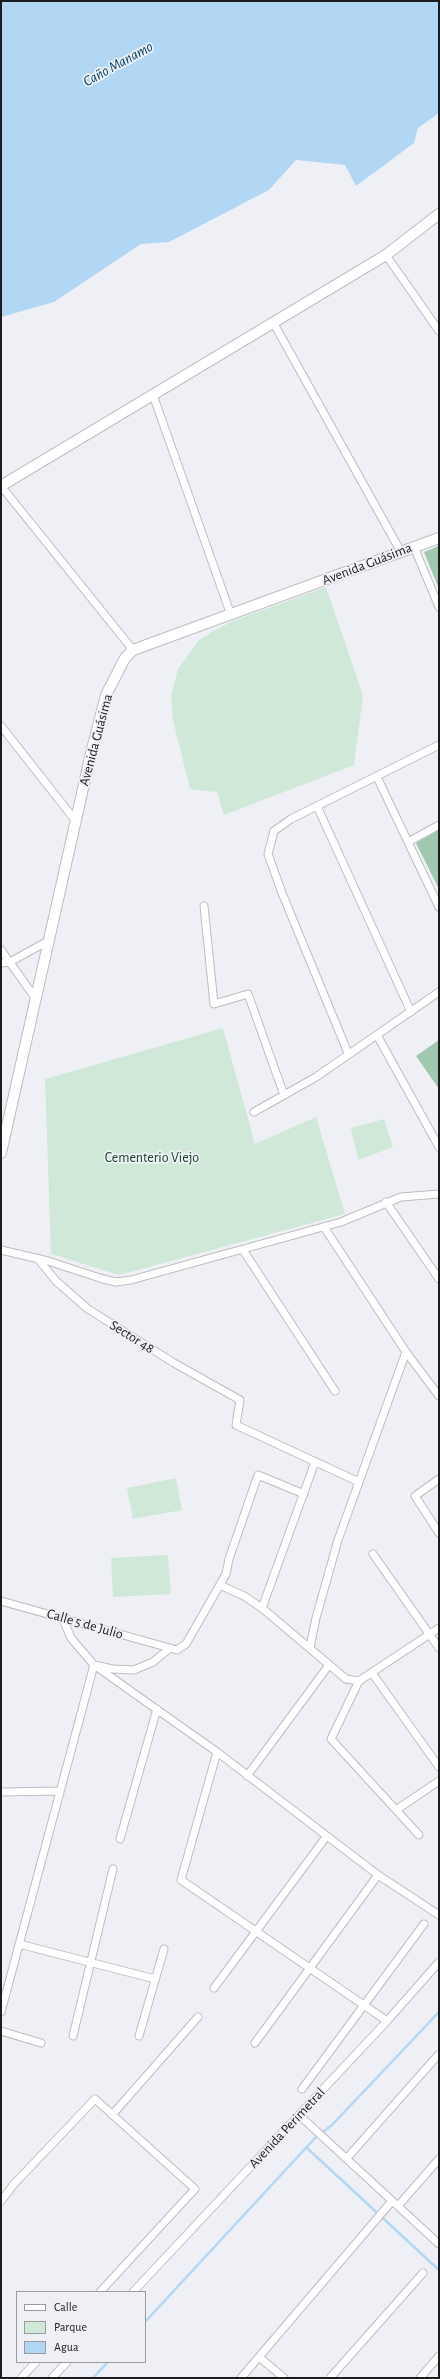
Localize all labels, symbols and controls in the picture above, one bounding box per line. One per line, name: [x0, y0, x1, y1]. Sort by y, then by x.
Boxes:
water label: Caño Manamo: [80, 37, 156, 91]
street label: Avenida Guásima: [320, 539, 414, 589]
street label: Avenida Guásima: [76, 692, 116, 788]
park label: Cementerio Viejo: [105, 1150, 199, 1166]
street label: Sector 48: [107, 1317, 157, 1357]
street label: Calle 5 de Julio: [45, 1605, 125, 1643]
street label: Avenida Perimetral: [245, 2084, 329, 2172]
legend: [16, 2291, 146, 2363]
text: Calle: [54, 2301, 77, 2313]
text: Parque: [54, 2321, 87, 2333]
text: Agua: [54, 2341, 78, 2353]

